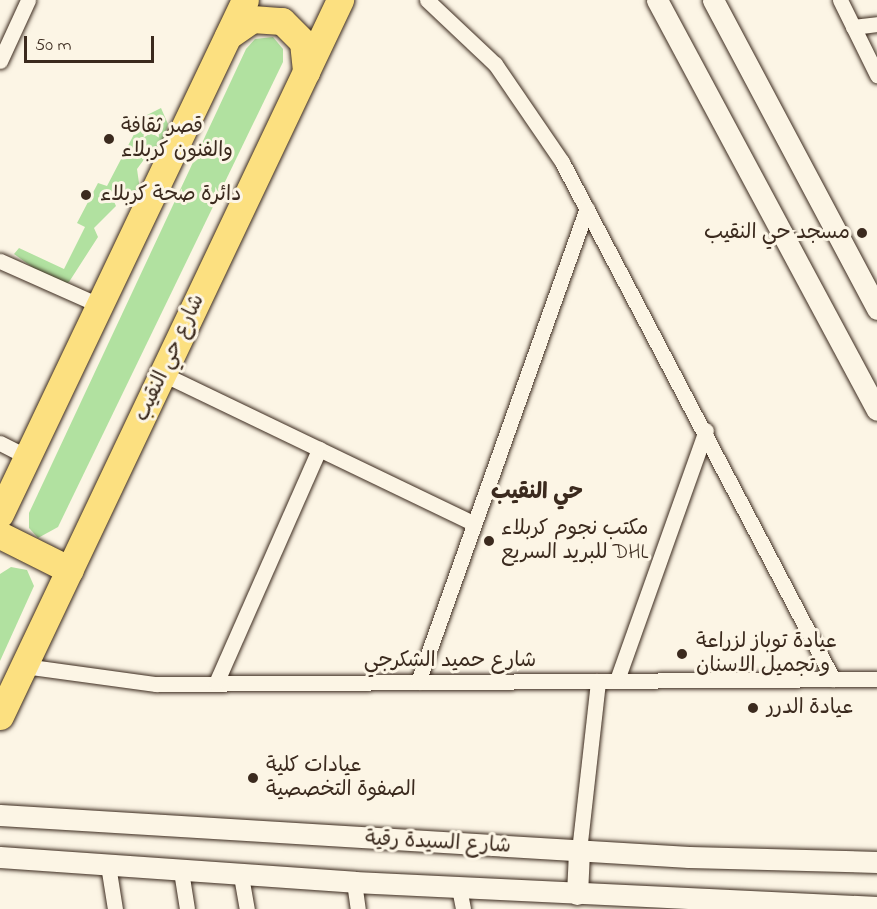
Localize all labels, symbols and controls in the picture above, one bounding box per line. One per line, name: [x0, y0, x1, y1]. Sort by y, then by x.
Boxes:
scale bar: [27, 24, 158, 62]
text: 50 m: [35, 33, 72, 59]
place label: قصر ثقافة والفنون كربلاء: [121, 114, 233, 164]
marker: قصر ثقافة والفنون كربلاء: [102, 132, 116, 146]
place label: دائرة صحة كربلاء: [100, 182, 241, 208]
marker: دائرة صحة كربلاء: [77, 186, 95, 204]
place label: مسجد حي النقيب: [704, 220, 850, 246]
marker: مسجد حي النقيب: [855, 226, 869, 240]
street label: شارع حي النقيب: [130, 290, 210, 426]
district label: حي النقيب: [491, 481, 583, 507]
place label: مكتب نجوم كربلاء للبريد السريع DHL: [501, 516, 649, 566]
marker: مكتب نجوم كربلاء للبريد السريع DHL: [482, 534, 496, 548]
place label: عيادة توباز لزراعة و تجميل الاسنان: [696, 629, 837, 679]
marker: عيادة توباز لزراعة و تجميل الاسنان: [673, 645, 691, 663]
street label: شارع حميد الشكرجي: [364, 648, 536, 674]
place label: عيادة الدرر: [766, 695, 853, 721]
marker: عيادة الدرر: [744, 699, 762, 717]
place label: عيادات كلية الصفوة التخصصية: [266, 753, 416, 803]
marker: عيادات كلية الصفوة التخصصية: [244, 769, 262, 787]
street label: شارع السيدة رقية: [364, 827, 512, 859]

